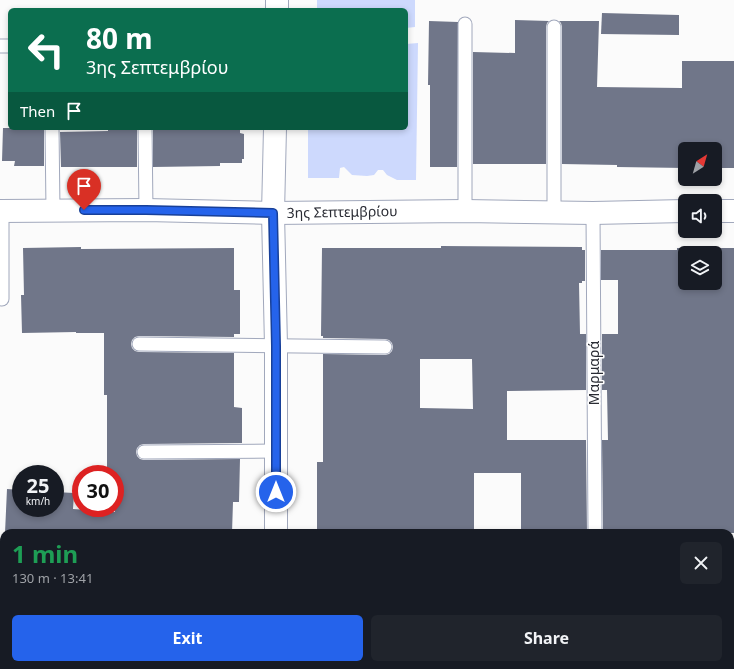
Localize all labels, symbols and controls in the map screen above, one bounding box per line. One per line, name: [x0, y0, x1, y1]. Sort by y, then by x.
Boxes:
text: 80 m: [86, 19, 153, 57]
icon: left: [20, 24, 72, 76]
text: 3ης Σεπτεμβρίου: [86, 55, 229, 79]
icon: arrive: [63, 100, 85, 122]
text: Then: [20, 101, 55, 121]
north arrow: [678, 142, 722, 186]
map controls: [678, 142, 722, 290]
pin: [67, 169, 101, 210]
icon: arrive: [73, 175, 95, 197]
button: sound: [678, 194, 722, 238]
street label: 3ης Σεπτεμβρίου: [286, 201, 398, 222]
button: layers: [678, 246, 722, 290]
street label: Μαρμαρά: [584, 341, 603, 405]
speed limit sign: 30: [72, 465, 124, 517]
position arrow: [255, 471, 297, 513]
text: 25: [27, 472, 49, 499]
text: km/h: [26, 494, 50, 508]
text: 1 min: [12, 537, 78, 570]
button: close: [680, 542, 722, 584]
text: 130 m · 13:41: [12, 569, 93, 587]
button: Exit: [12, 615, 363, 661]
button: Share: [371, 615, 722, 661]

